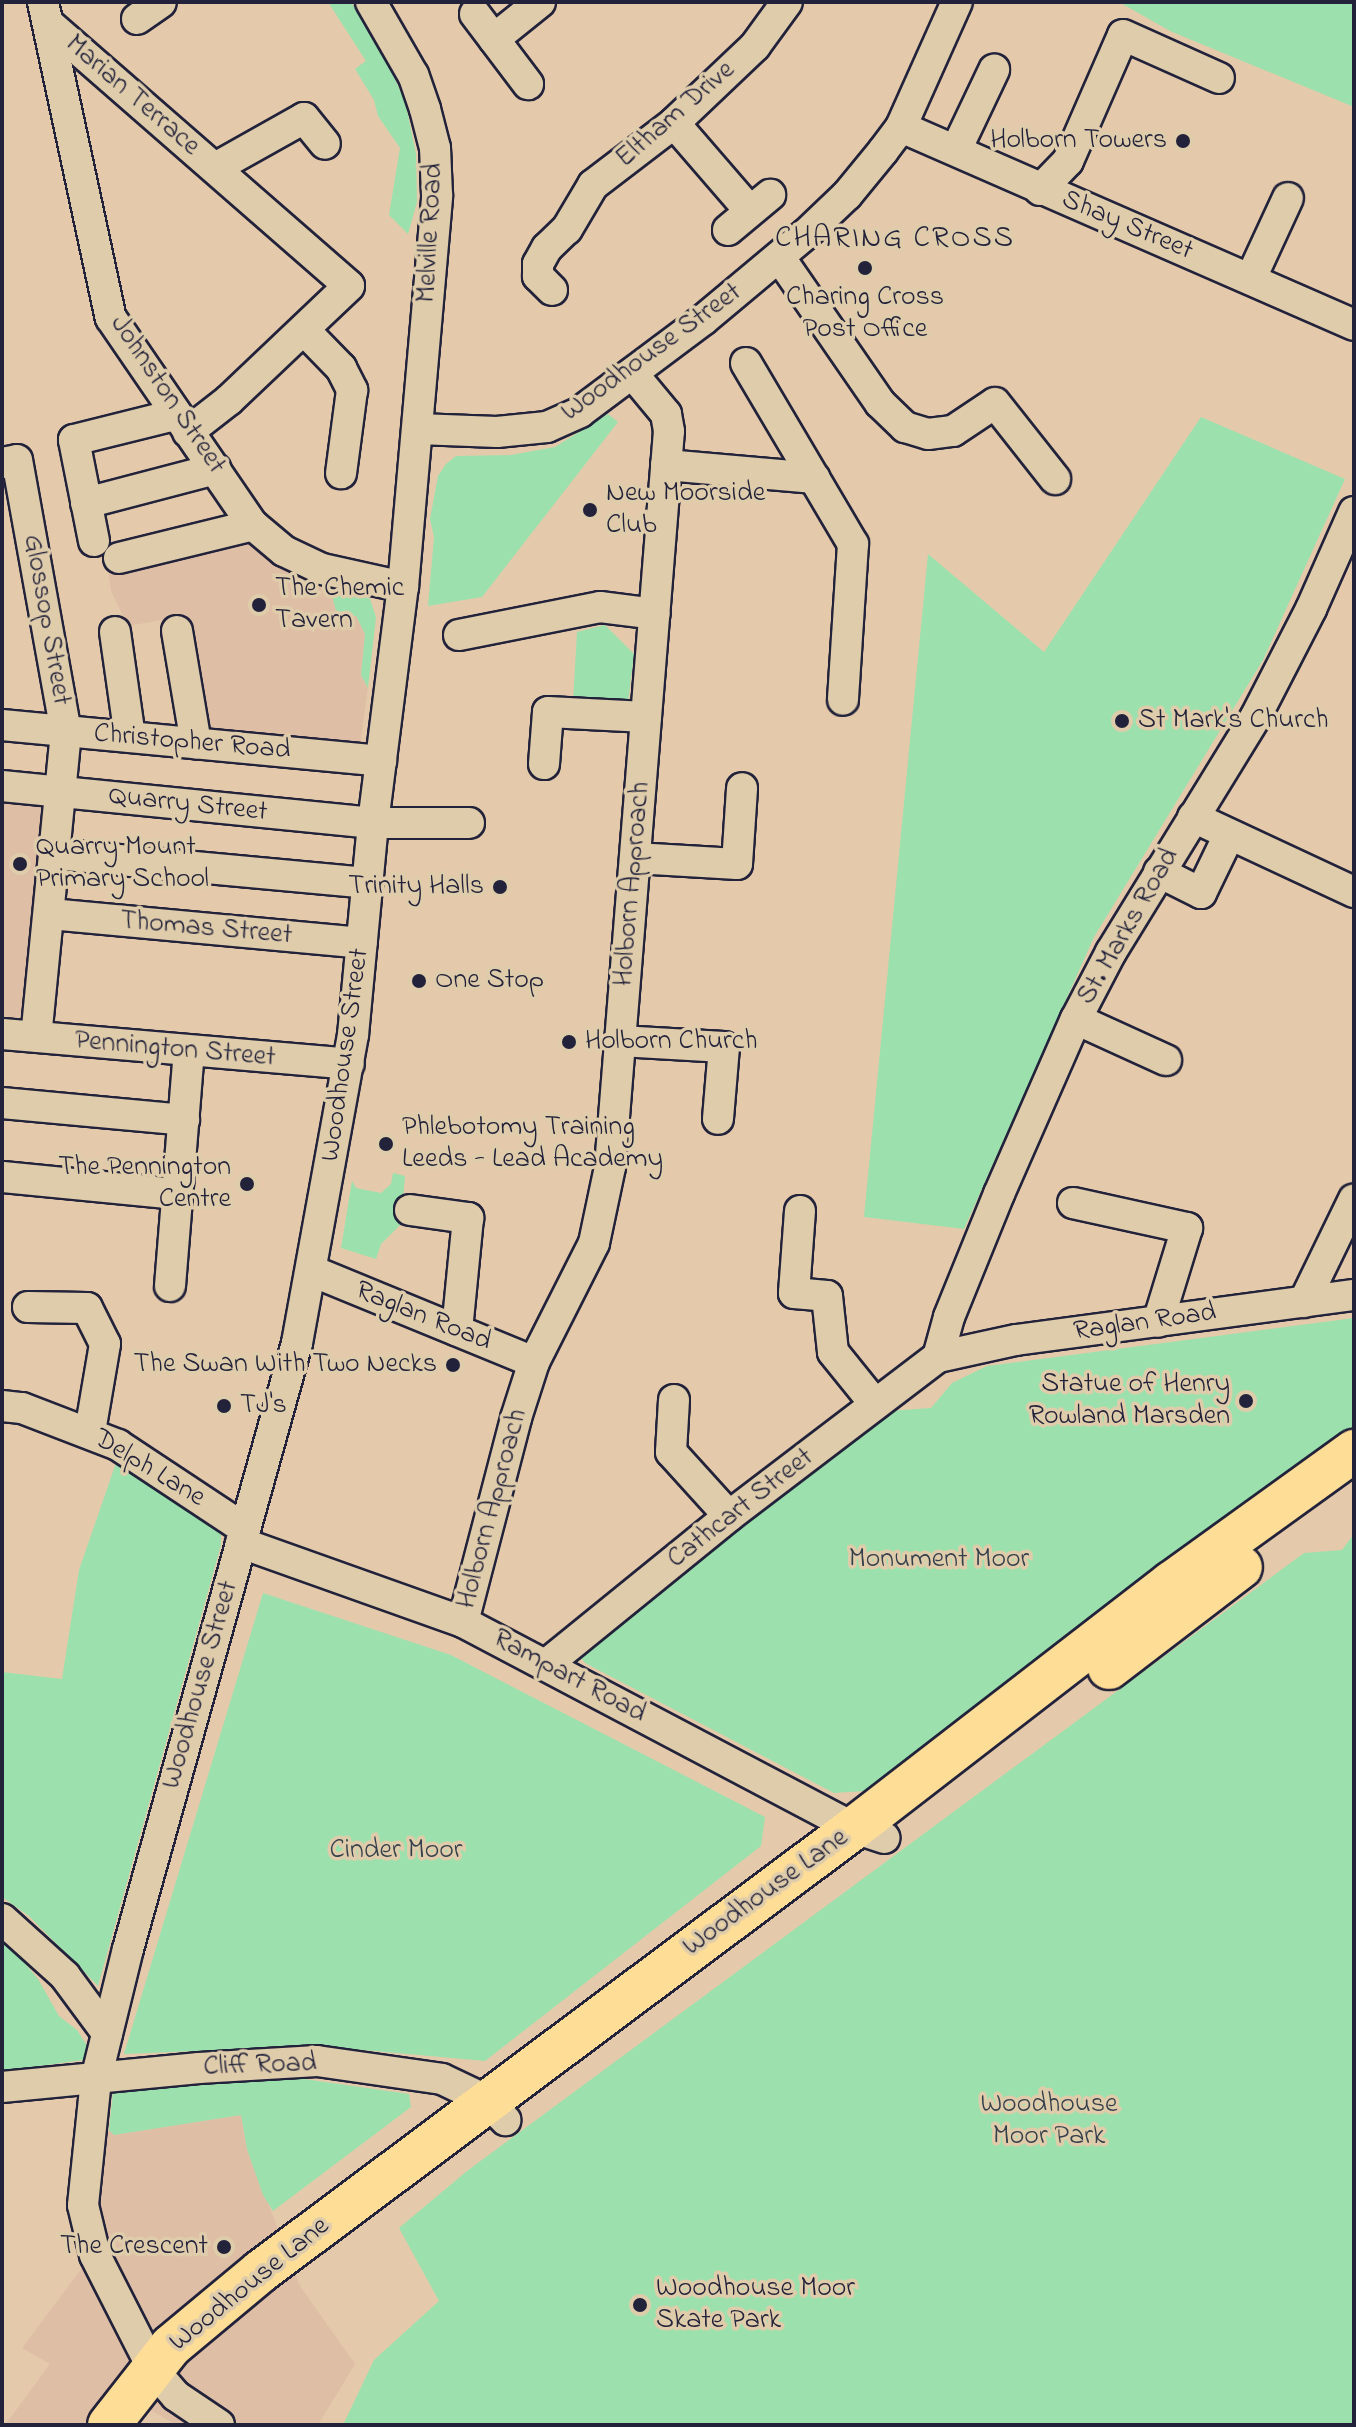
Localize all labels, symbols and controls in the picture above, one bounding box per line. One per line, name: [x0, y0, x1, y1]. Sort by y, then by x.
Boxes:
street label: Marian Terrace: [58, 28, 206, 164]
street label: Eltham Drive: [610, 54, 742, 176]
place label: Holborn Towers: [990, 124, 1167, 158]
marker: Holborn Towers: [1174, 132, 1192, 150]
street label: Melville Road: [411, 162, 451, 304]
street label: Shay Street: [1056, 183, 1198, 269]
district label: CHARING CROSS: [775, 221, 1015, 257]
marker: Charing Cross Post Office: [856, 259, 874, 277]
street label: Woodhouse Street: [555, 276, 749, 430]
place label: Charing Cross Post Office: [786, 281, 944, 347]
street label: Johnston Street: [102, 309, 232, 481]
place label: New Moorside Club: [606, 477, 765, 543]
marker: New Moorside Club: [581, 501, 599, 519]
street label: Glossop Street: [14, 532, 78, 708]
place label: The Chemic Tavern: [275, 572, 404, 638]
marker: The Chemic Tavern: [250, 596, 268, 614]
place label: St Mark's Church: [1138, 704, 1329, 738]
marker: St Mark's Church: [1113, 712, 1131, 730]
street label: Christopher Road: [92, 718, 292, 768]
street label: Quarry Street: [107, 780, 269, 830]
street label: Holborn Approach: [607, 780, 659, 988]
place label: Quarry Mount Primary School: [36, 831, 209, 897]
street label: St. Marks Road: [1071, 843, 1187, 1011]
marker: Quarry Mount Primary School: [11, 855, 29, 873]
place label: Trinity Halls: [348, 870, 484, 904]
marker: Trinity Halls: [491, 878, 509, 896]
street label: Thomas Street: [119, 905, 293, 953]
street label: Woodhouse Street: [314, 946, 378, 1164]
place label: One Stop: [435, 964, 544, 998]
marker: One Stop: [410, 972, 428, 990]
street label: Pennington Street: [73, 1024, 277, 1076]
place label: Holborn Church: [585, 1025, 758, 1059]
marker: Holborn Church: [560, 1033, 578, 1051]
place label: Phlebotomy Training Leeds - Lead Academy: [402, 1111, 663, 1177]
marker: Phlebotomy Training Leeds - Lead Academy: [377, 1135, 395, 1153]
place label: The Pennington Centre: [58, 1151, 231, 1217]
marker: The Pennington Centre: [238, 1175, 256, 1193]
street label: Raglan Road: [350, 1275, 496, 1359]
street label: Raglan Road: [1072, 1296, 1218, 1350]
place label: The Swan With Two Necks: [134, 1348, 437, 1382]
marker: The Swan With Two Necks: [444, 1356, 462, 1374]
place label: Statue of Henry Rowland Marsden: [1029, 1368, 1230, 1434]
place label: TJ's: [240, 1389, 287, 1423]
marker: Statue of Henry Rowland Marsden: [1237, 1392, 1255, 1410]
marker: TJ's: [215, 1397, 233, 1415]
street label: Holborn Approach: [450, 1405, 536, 1613]
street label: Delph Lane: [87, 1423, 211, 1515]
street label: Cathcart Street: [661, 1441, 821, 1577]
park label: Monument Moor: [849, 1543, 1029, 1577]
street label: Woodhouse Street: [155, 1577, 247, 1793]
street label: Rampart Road: [487, 1623, 651, 1731]
street label: Woodhouse Lane: [677, 1822, 855, 1964]
park label: Cinder Moor: [330, 1834, 462, 1868]
street label: Cliff Road: [203, 2047, 317, 2085]
park label: Woodhouse Moor Park: [980, 2088, 1118, 2154]
street label: Woodhouse Lane: [163, 2210, 337, 2360]
place label: The Crescent: [60, 2230, 208, 2264]
marker: The Crescent: [215, 2238, 233, 2256]
place label: Woodhouse Moor Skate Park: [656, 2272, 855, 2338]
marker: Woodhouse Moor Skate Park: [631, 2296, 649, 2314]

